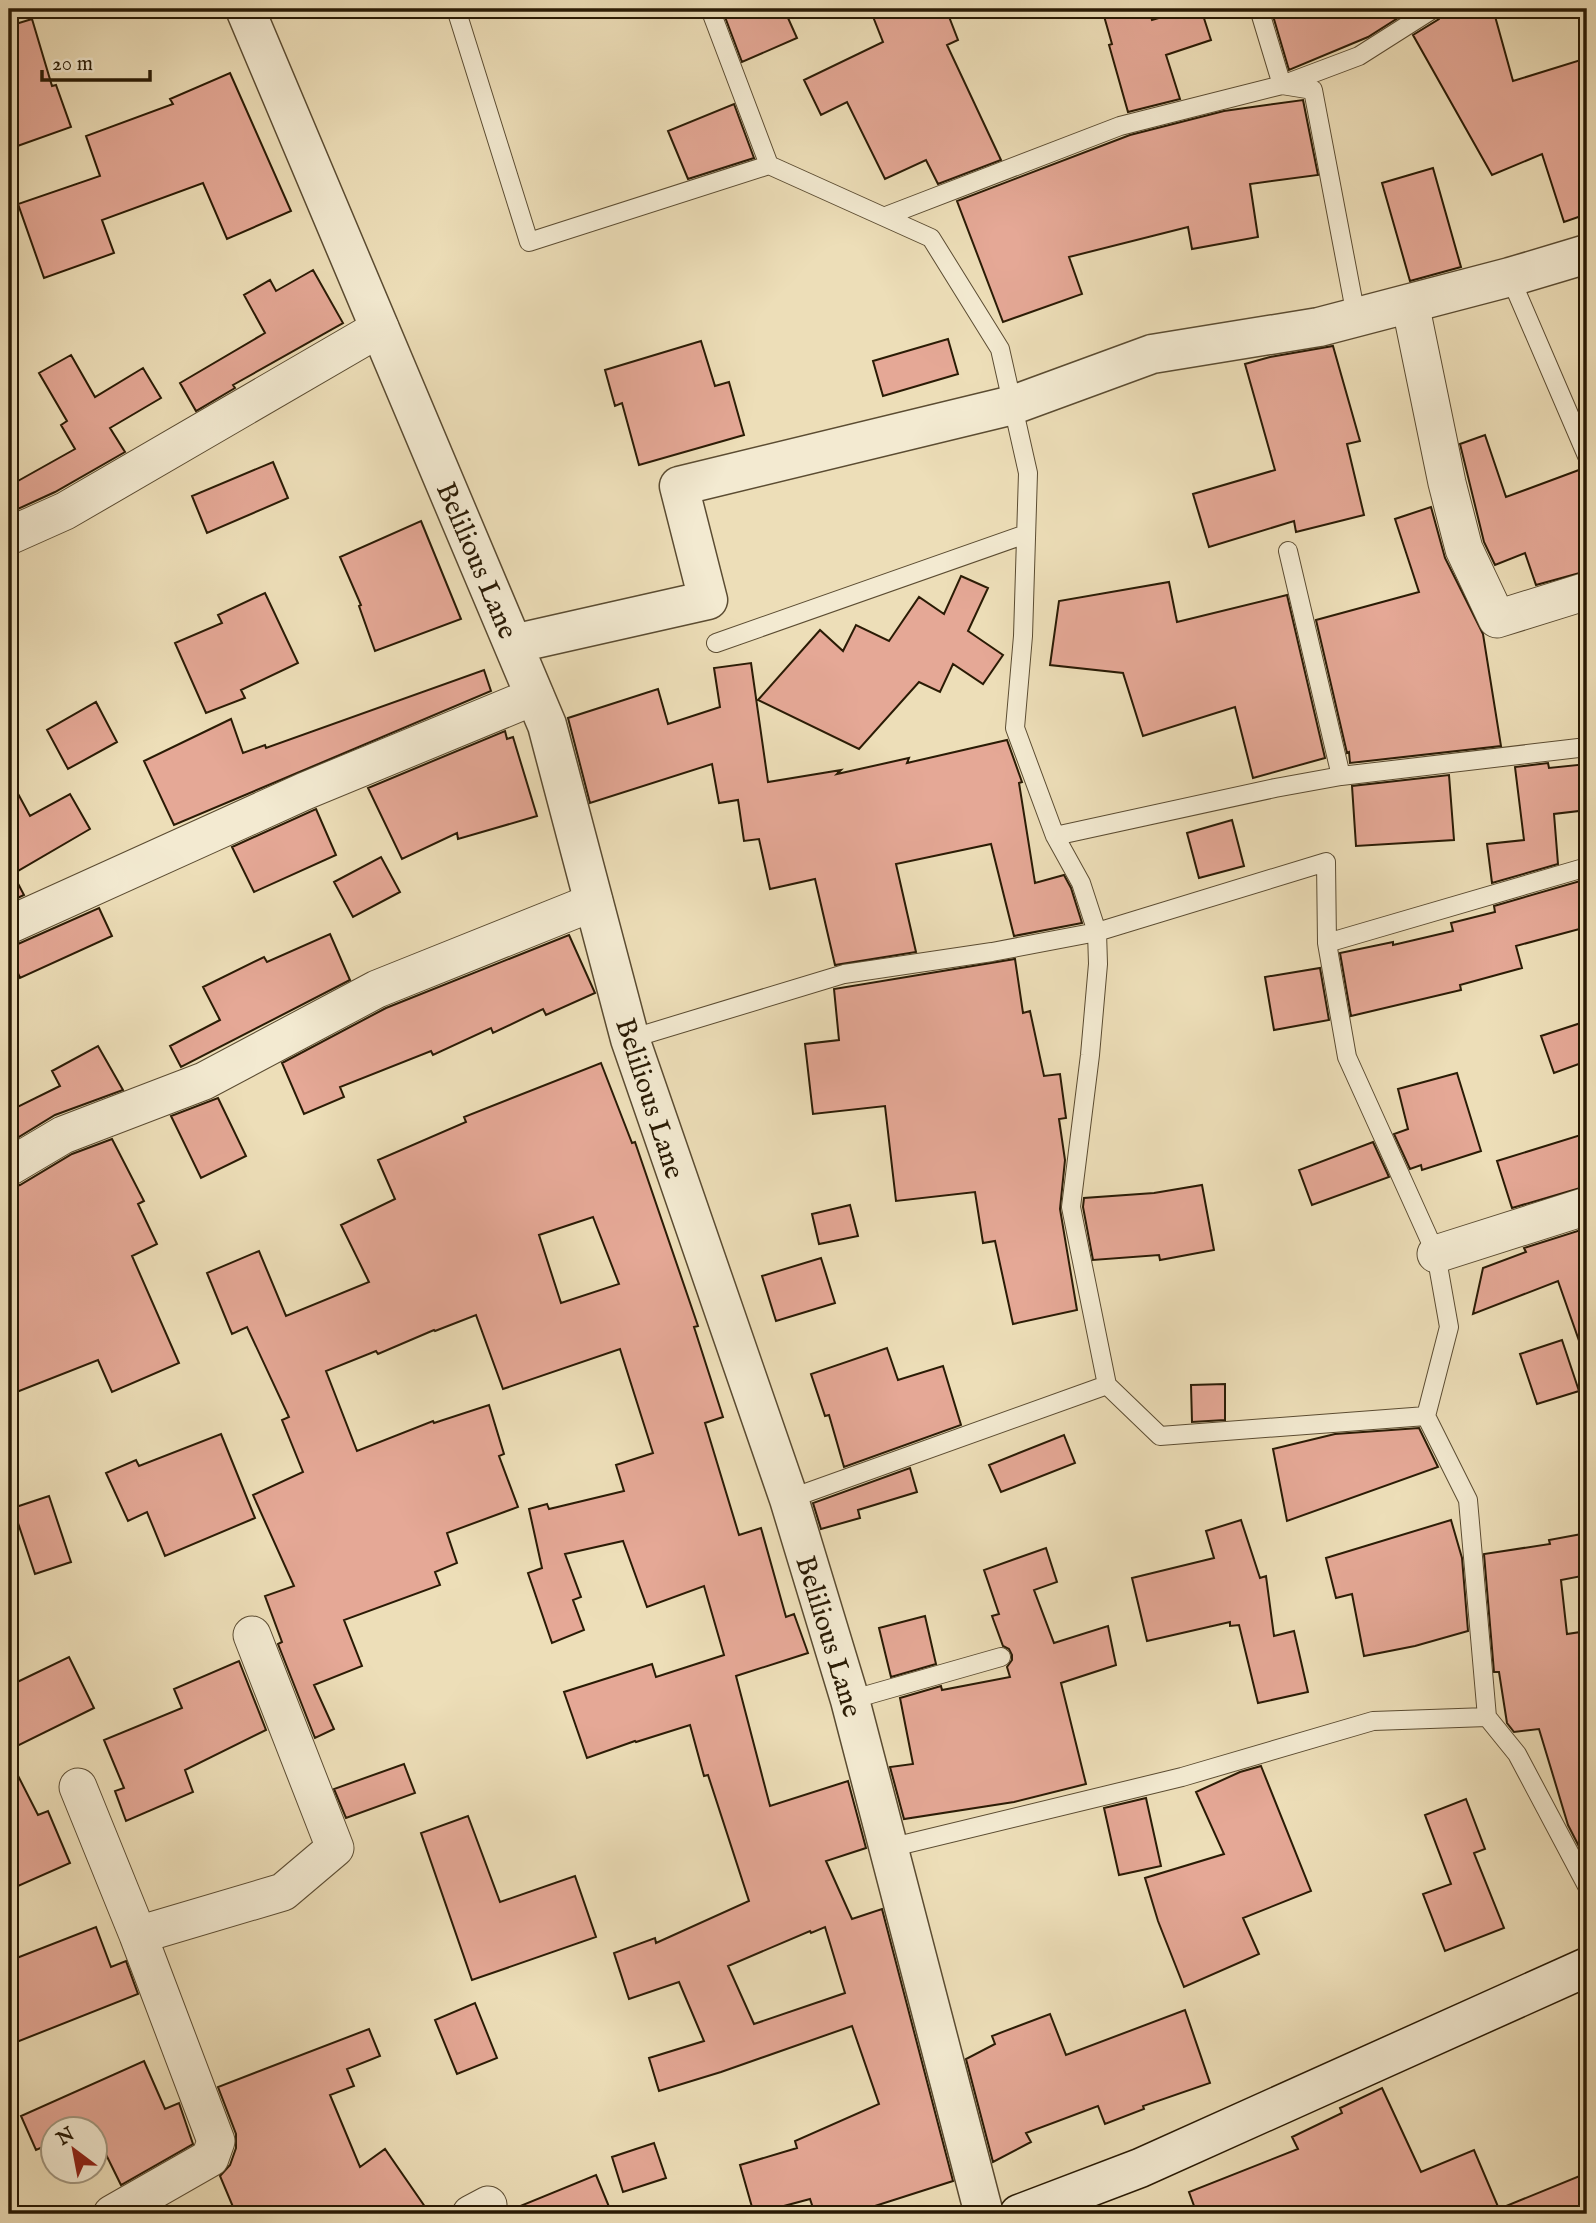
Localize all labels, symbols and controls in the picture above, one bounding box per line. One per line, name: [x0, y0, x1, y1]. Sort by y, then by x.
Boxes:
scale bar: [42, 38, 150, 82]
text: 20 m: [52, 51, 93, 78]
street label: Belilious Lane: [427, 477, 524, 645]
street label: Belilious Lane: [606, 1014, 691, 1184]
street label: Belilious Lane: [786, 1552, 869, 1722]
north arrow: [38, 2114, 108, 2184]
text: N: [52, 2122, 80, 2152]

